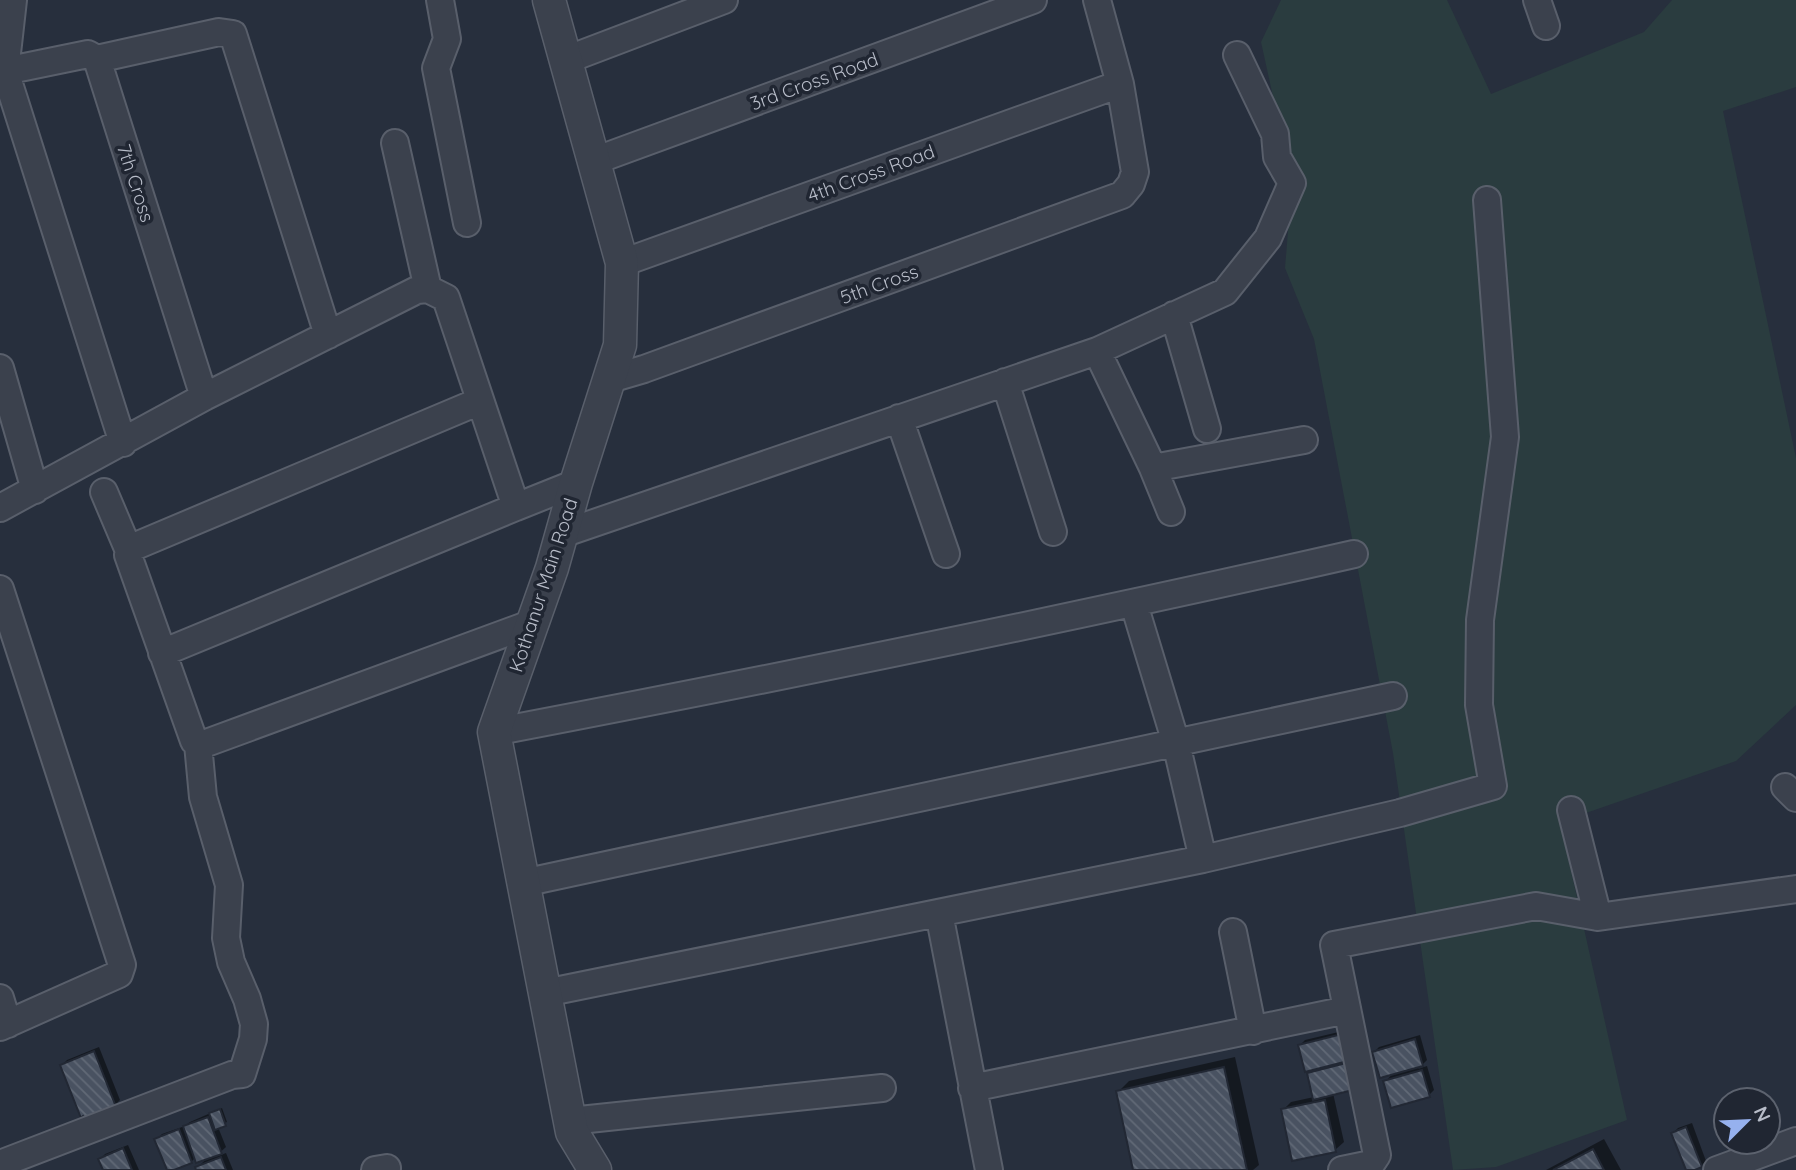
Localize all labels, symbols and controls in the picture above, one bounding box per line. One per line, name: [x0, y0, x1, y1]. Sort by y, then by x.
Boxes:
street label: 3rd Cross Road: [747, 47, 881, 115]
street label: 4th Cross Road: [804, 139, 938, 207]
street label: 7th Cross: [112, 141, 160, 225]
street label: 5th Cross: [837, 259, 921, 309]
street label: Kothanur Main Road: [504, 495, 582, 675]
north arrow: [1712, 1086, 1782, 1156]
text: N: [1749, 1103, 1776, 1125]

